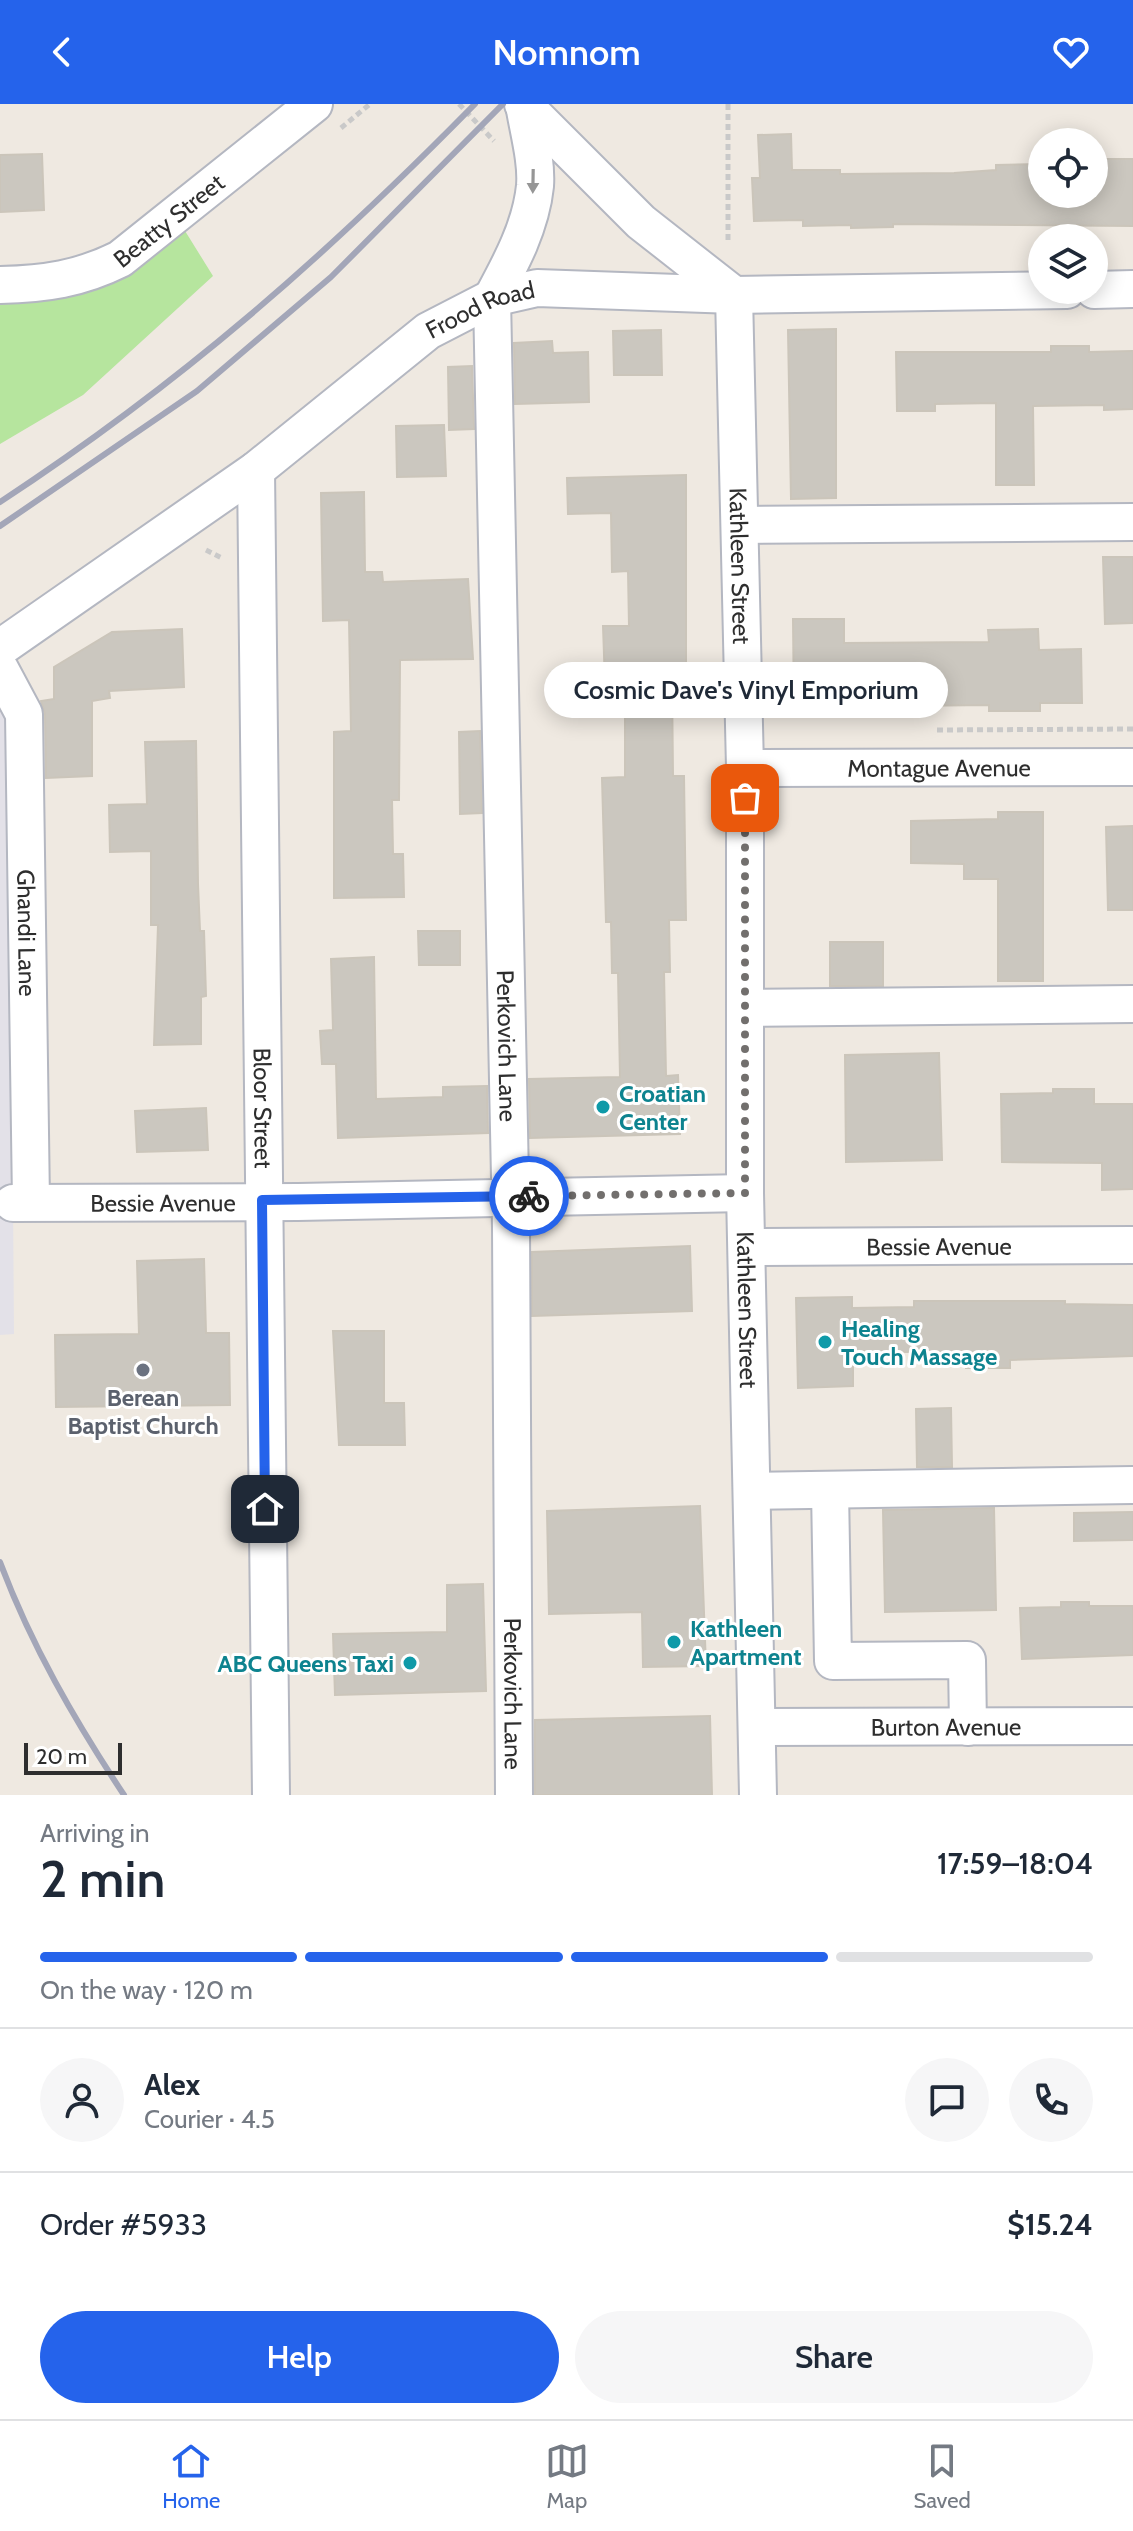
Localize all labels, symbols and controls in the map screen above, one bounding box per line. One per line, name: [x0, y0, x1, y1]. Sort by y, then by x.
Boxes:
icon: back: [40, 30, 84, 74]
text: Nomnom: [492, 30, 641, 74]
icon: heart: [1049, 30, 1093, 74]
map controls: [1028, 128, 1108, 304]
button: locate: [1028, 128, 1108, 208]
street label: Beatty Street: [107, 167, 230, 273]
one-way arrow: [527, 169, 539, 195]
button: layers: [1028, 224, 1108, 304]
street label: Frood Road: [421, 275, 537, 344]
street label: Kathleen Street: [724, 487, 757, 644]
callout: Cosmic Dave's Vinyl Emporium: [543, 662, 947, 718]
text: Cosmic Dave's Vinyl Emporium: [573, 674, 919, 706]
street label: Montague Avenue: [847, 753, 1031, 782]
pin: [711, 764, 779, 832]
icon: bag: [723, 776, 767, 820]
street label: Ghandi Lane: [12, 869, 43, 997]
street label: Perkovich Lane: [491, 970, 523, 1122]
street label: Bloor Street: [248, 1047, 278, 1169]
place label: Croatian Center: [619, 1079, 706, 1136]
marker: Croatian Center: [594, 1098, 612, 1116]
courier: [489, 1156, 569, 1236]
icon: bike: [507, 1174, 551, 1218]
street label: Bessie Avenue: [90, 1188, 236, 1217]
street label: Kathleen Street: [731, 1231, 764, 1388]
street label: Bessie Avenue: [866, 1231, 1012, 1261]
place label: Healing Touch Massage: [841, 1314, 997, 1371]
marker: Healing Touch Massage: [816, 1333, 834, 1351]
marker: Berean Baptist Church: [134, 1361, 152, 1379]
place label: Berean Baptist Church: [67, 1383, 219, 1440]
pin: [231, 1475, 299, 1543]
icon: home: [243, 1487, 287, 1531]
place label: Kathleen Apartment: [690, 1614, 801, 1671]
street label: Perkovich Lane: [499, 1618, 528, 1770]
marker: Kathleen Apartment: [665, 1633, 683, 1651]
place label: ABC Queens Taxi: [218, 1649, 394, 1678]
marker: ABC Queens Taxi: [401, 1654, 419, 1672]
street label: Burton Avenue: [871, 1712, 1021, 1741]
scale bar: [24, 1739, 122, 1775]
text: 20 m: [36, 1743, 87, 1770]
text: Arriving in: [40, 1817, 150, 1849]
text: 17:59–18:04: [937, 1845, 1093, 1882]
text: 2 min: [40, 1847, 165, 1910]
text: On the way · 120 m: [40, 1974, 253, 2006]
button: person: [40, 2058, 124, 2142]
button: chat: [905, 2058, 989, 2142]
button: phone: [1009, 2058, 1093, 2142]
text: Alex: [144, 2066, 200, 2103]
text: Courier · 4.5: [144, 2103, 275, 2135]
text: Order #5933: [40, 2206, 207, 2243]
text: $15.24: [1007, 2206, 1093, 2243]
button: Help: [40, 2311, 559, 2403]
button: Share: [575, 2311, 1093, 2403]
tab: Home: [162, 2439, 220, 2514]
tab: Map: [545, 2439, 589, 2514]
tab: Saved: [914, 2439, 971, 2514]

